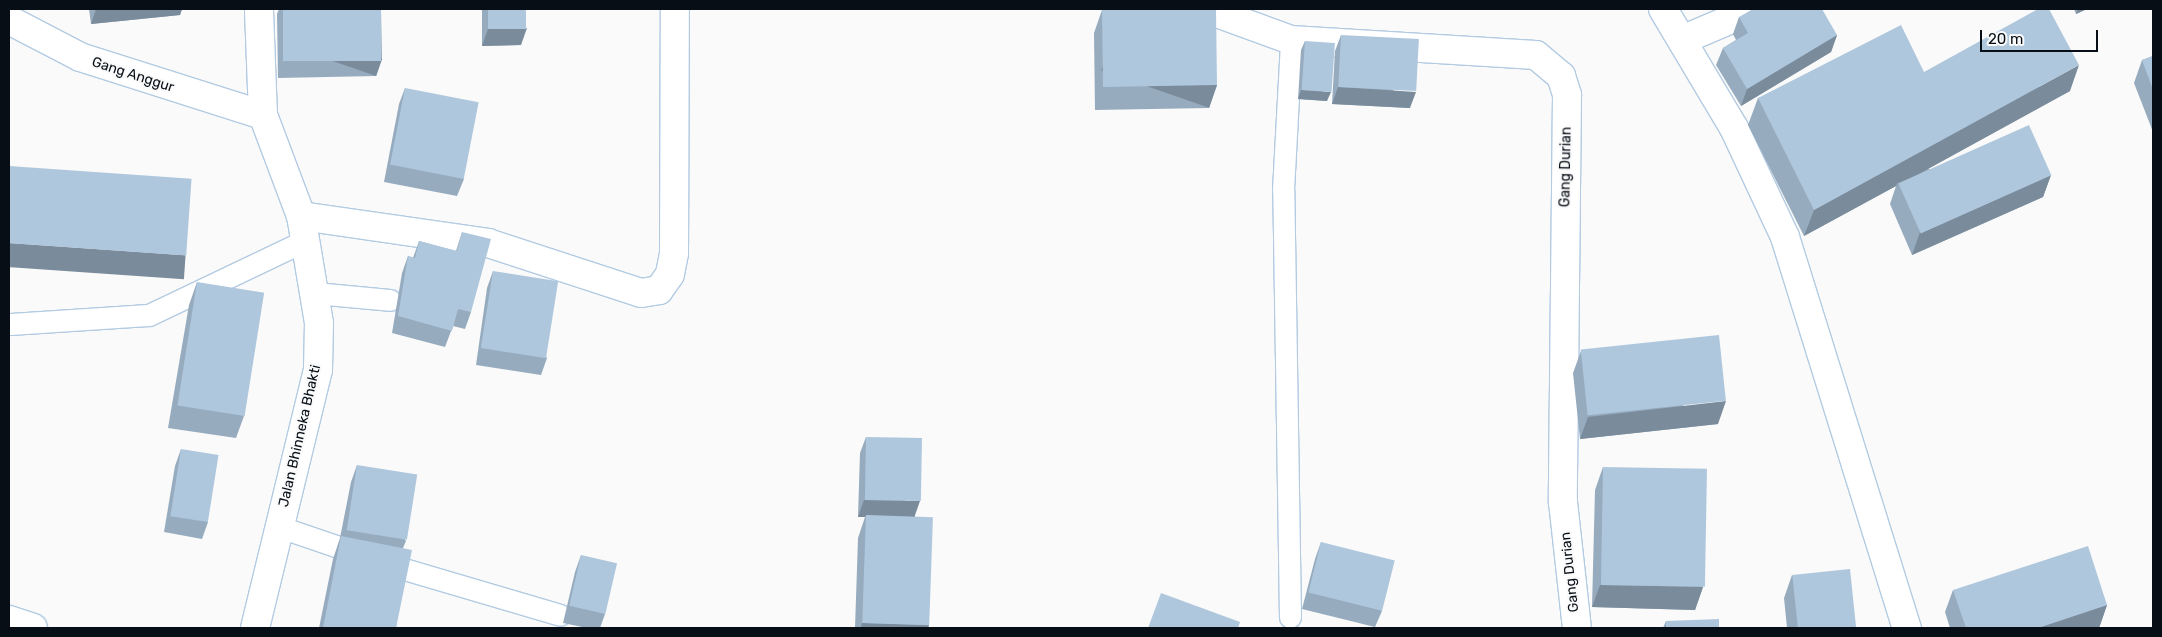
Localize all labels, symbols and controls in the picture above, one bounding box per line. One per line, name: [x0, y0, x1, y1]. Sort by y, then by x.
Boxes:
scale bar: [1982, 20, 2100, 52]
text: 20 m: [1988, 30, 2023, 48]
street label: Gang Anggur: [90, 54, 176, 96]
street label: Gang Durian: [1557, 127, 1575, 207]
street label: Jalan Bhinneka Bhakti: [275, 363, 325, 509]
street label: Gang Durian: [1557, 531, 1583, 613]

